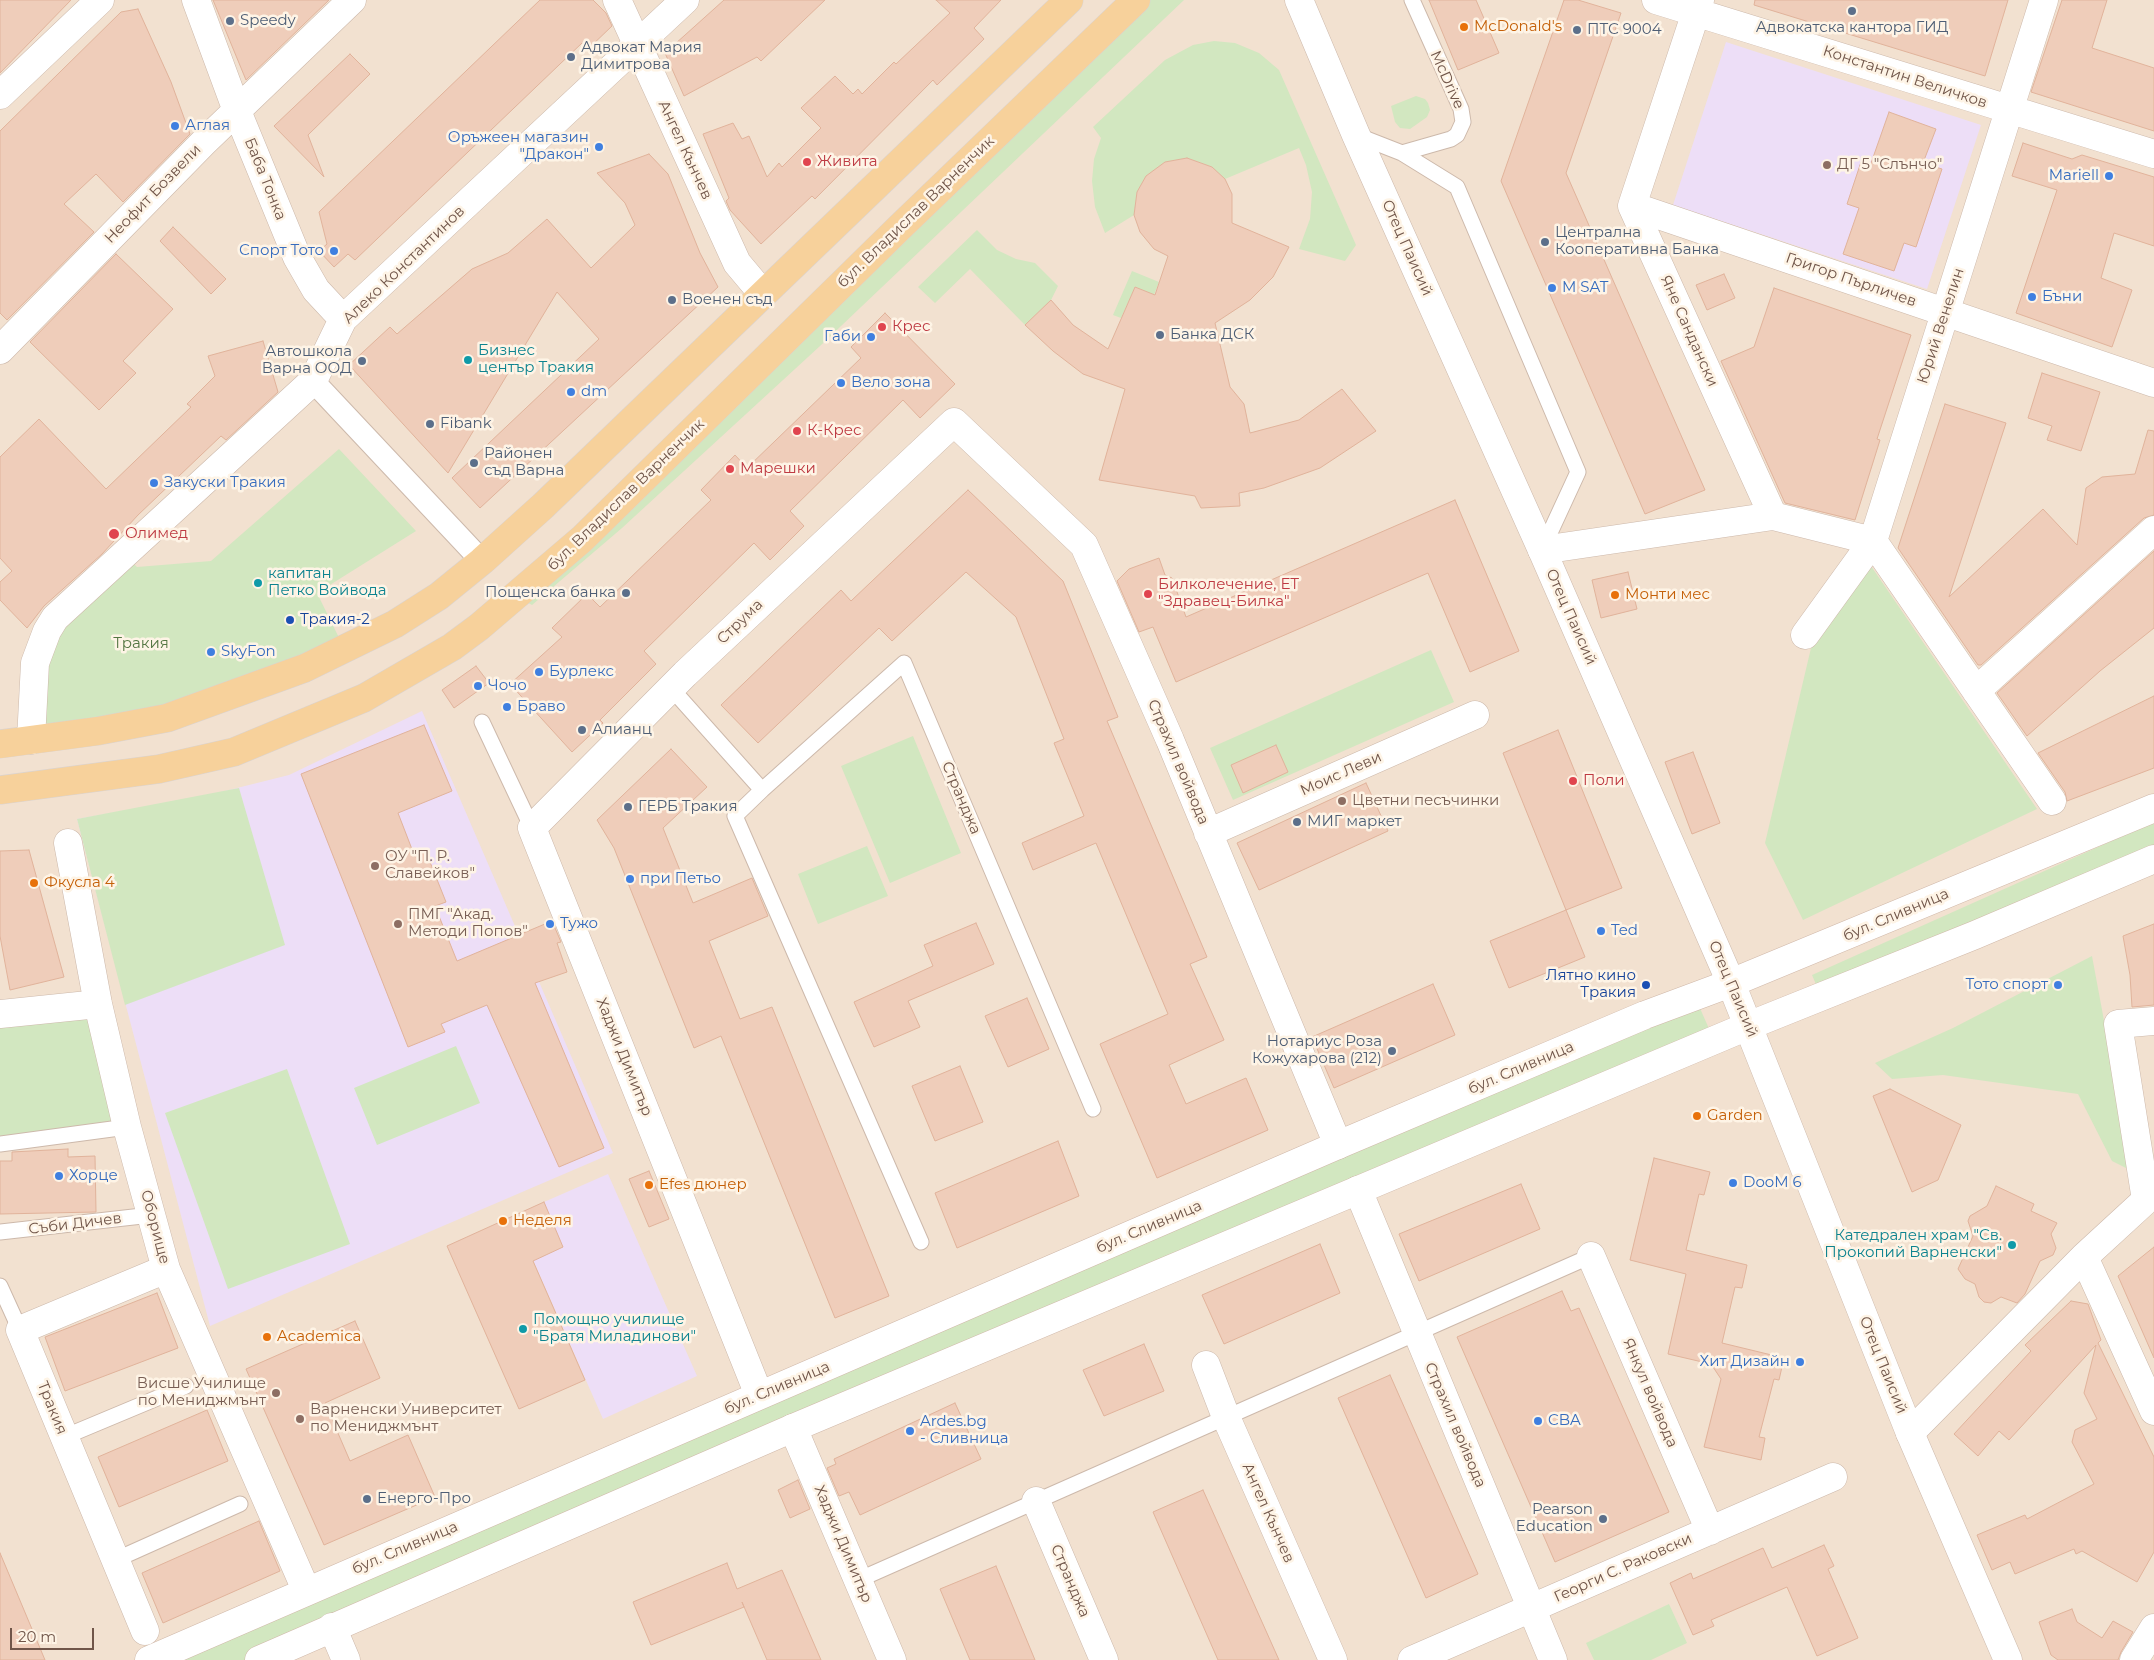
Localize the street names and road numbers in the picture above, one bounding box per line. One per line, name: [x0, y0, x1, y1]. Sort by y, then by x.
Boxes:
street label: Константин Величков: [1821, 42, 1989, 112]
street label: McDrive: [1426, 48, 1468, 112]
street label: Ангел Кънчев: [654, 98, 716, 202]
street label: бул. Владислав Варненчик: [834, 132, 998, 292]
street label: Баба Тонка: [240, 135, 290, 223]
street label: Неофит Бозвели: [101, 141, 205, 247]
street label: Отец Паисий: [1378, 197, 1436, 299]
street label: Алеко Константинов: [339, 202, 469, 328]
street label: Григор Пърличев: [1783, 249, 1919, 311]
street label: Юрий Венелин: [1914, 266, 1968, 386]
street label: Яне Сандански: [1656, 273, 1722, 389]
street label: бул. Владислав Варненчик: [544, 415, 708, 575]
street label: Отец Паисий: [1542, 566, 1600, 668]
street label: Струма: [713, 596, 767, 648]
street label: Страхил войвода: [1143, 697, 1213, 827]
street label: Моис Леви: [1298, 748, 1384, 800]
street label: Странджа: [938, 759, 984, 837]
street label: бул. Сливница: [1840, 885, 1952, 945]
street label: Отец Паисий: [1705, 938, 1761, 1040]
street label: Хаджи Димитър: [592, 995, 656, 1119]
street label: бул. Сливница: [1465, 1038, 1577, 1098]
street label: Оборище: [136, 1188, 174, 1266]
street label: бул. Сливница: [1093, 1197, 1205, 1257]
street label: Съби Дичев: [27, 1209, 123, 1239]
street label: Отец Паисий: [1855, 1314, 1911, 1416]
street label: Янкул войвода: [1619, 1336, 1681, 1450]
street label: бул. Сливница: [721, 1358, 833, 1418]
street label: Страхил войвода: [1420, 1360, 1490, 1490]
street label: Тракия: [33, 1379, 71, 1437]
street label: Ангел Кънчев: [1238, 1460, 1298, 1566]
street label: Хаджи Димитър: [810, 1483, 876, 1605]
street label: бул. Сливница: [349, 1518, 461, 1578]
street label: Георги С. Раковски: [1551, 1529, 1695, 1607]
street label: Странджа: [1047, 1542, 1093, 1620]

